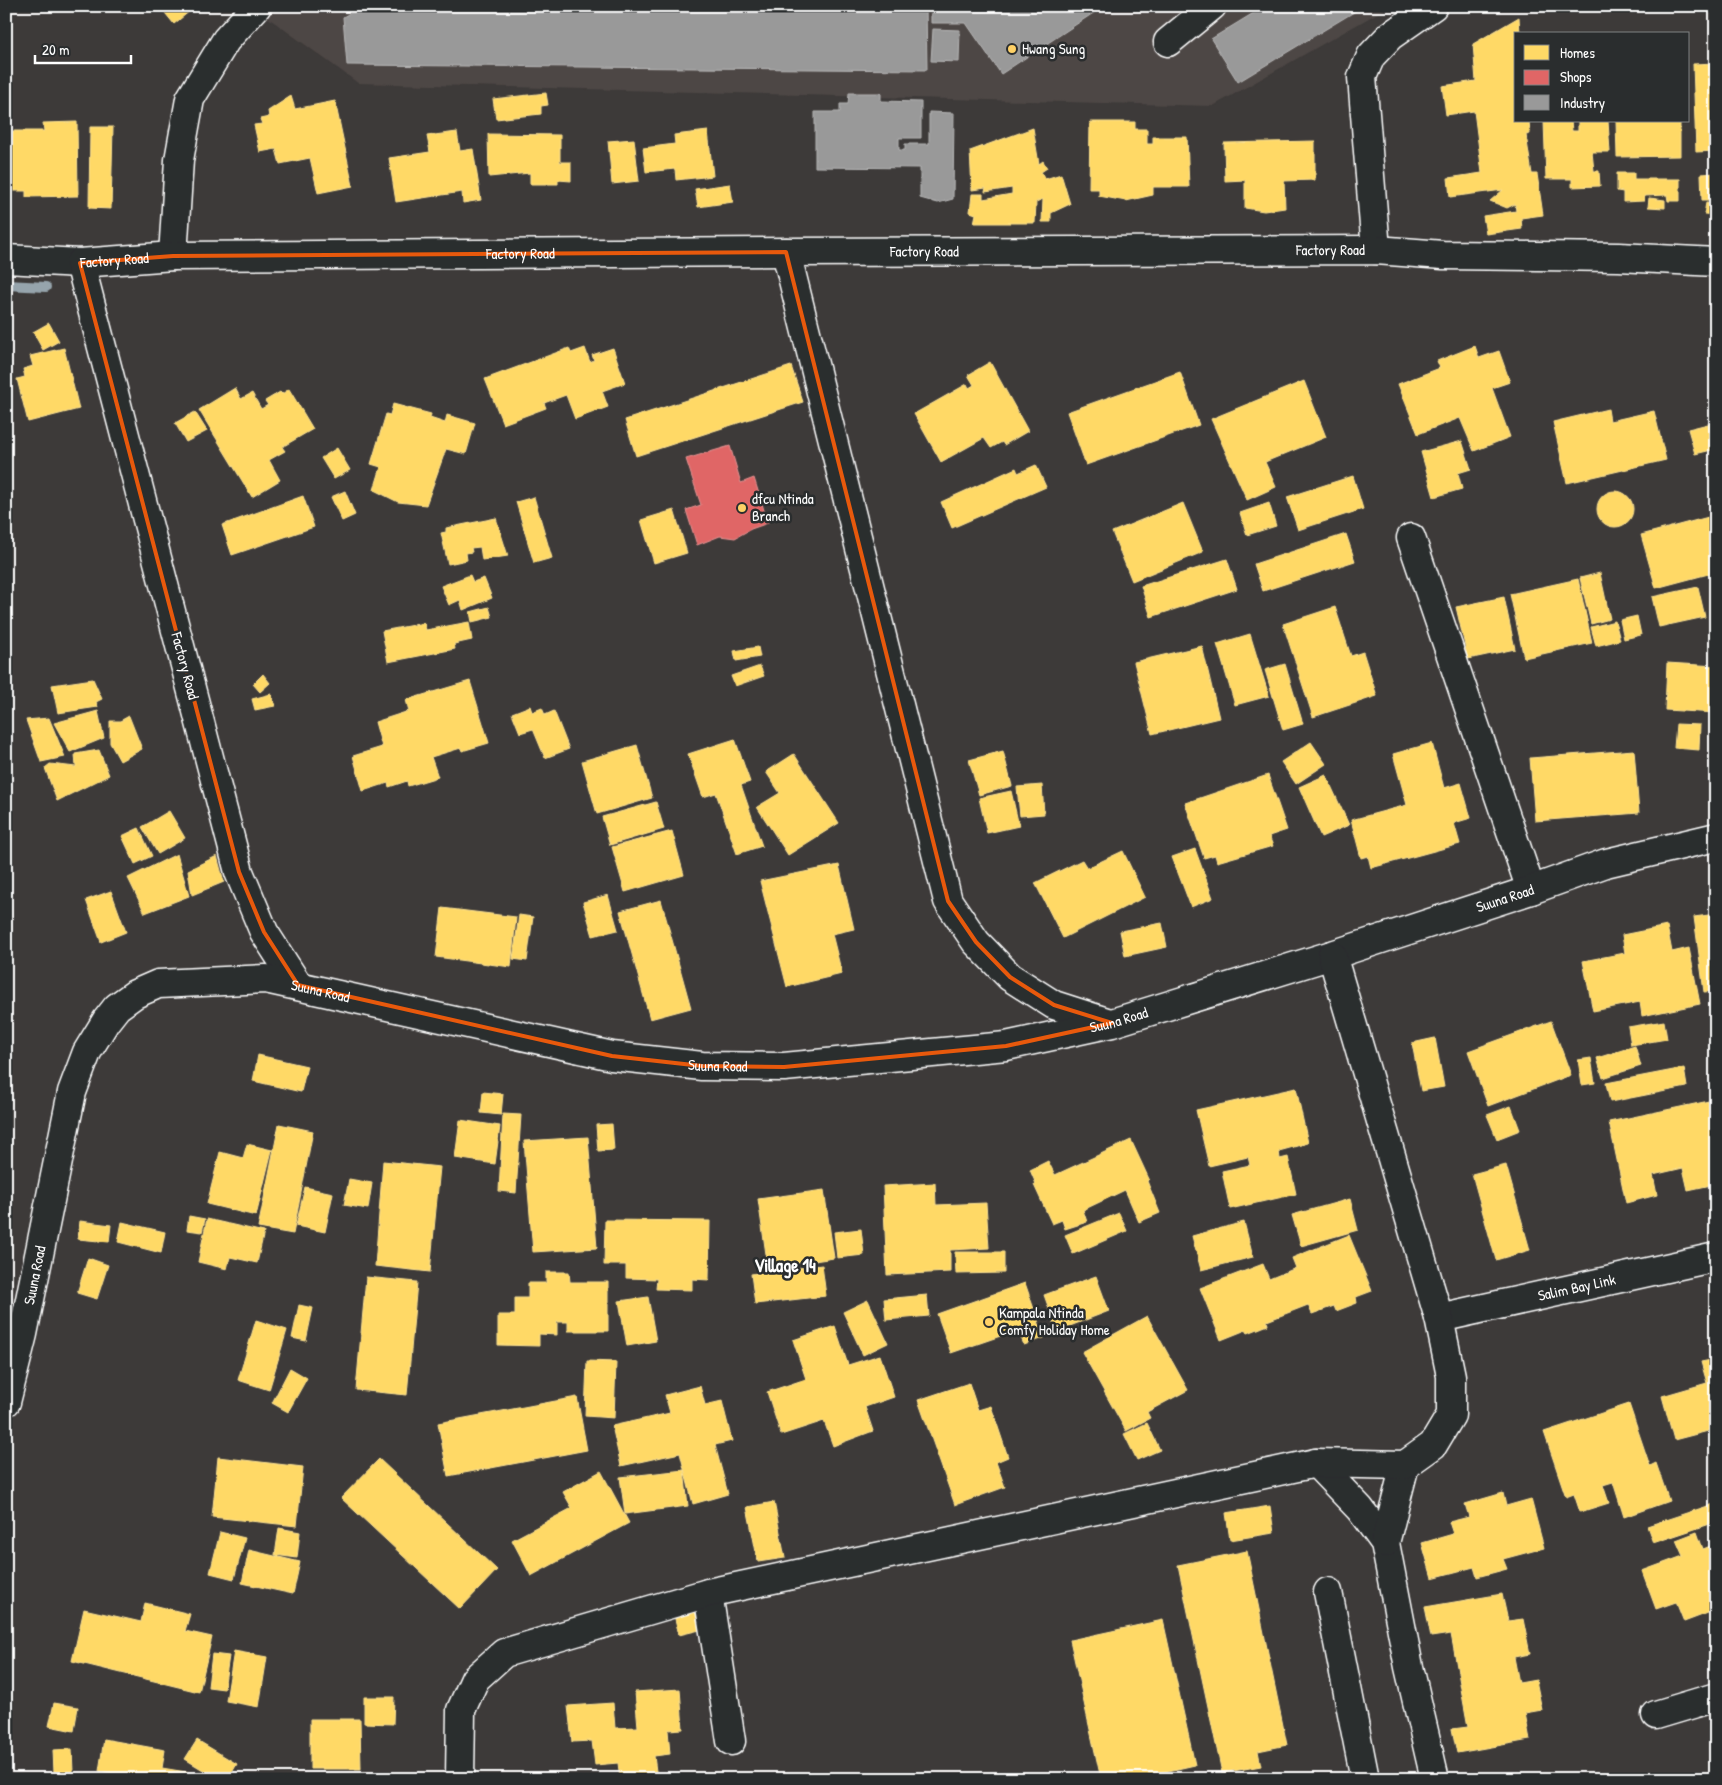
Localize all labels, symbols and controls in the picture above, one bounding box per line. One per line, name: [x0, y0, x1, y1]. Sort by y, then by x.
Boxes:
scale bar: [35, 32, 131, 64]
legend: [1514, 32, 1690, 122]
place label: Hwang Sung: [1022, 38, 1085, 59]
text: 20 m: [42, 39, 69, 60]
text: Homes: [1560, 42, 1595, 63]
marker: Hwang Sung: [1006, 43, 1018, 55]
text: Shops: [1560, 66, 1592, 87]
text: Industry: [1560, 92, 1605, 113]
street label: Factory Road: [1295, 239, 1365, 260]
street label: Factory Road: [889, 240, 959, 262]
street label: Factory Road: [485, 243, 555, 264]
street label: Factory Road: [78, 247, 150, 273]
place label: dfcu Ntinda Branch: [752, 488, 814, 526]
marker: dfcu Ntinda Branch: [736, 502, 748, 514]
street label: Factory Road: [166, 629, 205, 702]
street label: Suuna Road: [1473, 879, 1537, 917]
street label: Suuna Road: [289, 974, 352, 1007]
street label: Suuna Road: [1088, 1002, 1150, 1038]
street label: Suuna Road: [687, 1054, 748, 1077]
street label: Suuna Road: [18, 1244, 51, 1307]
district label: Village 14: [754, 1253, 816, 1279]
street label: Salim Bay Link: [1536, 1268, 1617, 1306]
place label: Kampala Ntinda Comfy Holiday Home: [999, 1302, 1110, 1340]
marker: Kampala Ntinda Comfy Holiday Home: [983, 1316, 995, 1328]

